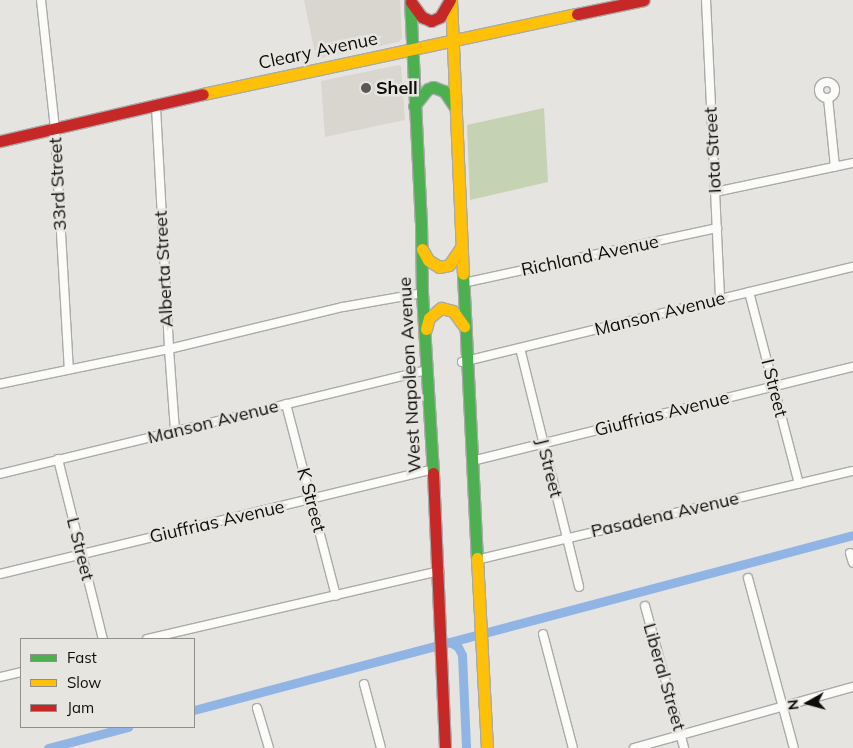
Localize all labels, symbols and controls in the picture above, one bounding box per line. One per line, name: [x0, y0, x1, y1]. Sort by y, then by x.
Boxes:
street label: Cleary Avenue: [256, 28, 380, 74]
place label: Shell: [376, 77, 418, 99]
marker: Shell: [360, 82, 372, 94]
street label: Iota Street: [700, 106, 726, 194]
street label: 33rd Street: [45, 137, 71, 231]
street label: Alberta Street: [150, 210, 178, 328]
street label: Richland Avenue: [519, 231, 661, 281]
street label: West Napoleon Avenue: [394, 276, 426, 474]
street label: Manson Avenue: [592, 287, 728, 341]
street label: I Street: [756, 357, 792, 419]
street label: Giuffrias Avenue: [593, 387, 731, 441]
street label: Manson Avenue: [145, 395, 281, 449]
street label: J Street: [531, 436, 567, 500]
street label: K Street: [292, 465, 330, 535]
street label: Pasadena Avenue: [589, 487, 741, 543]
street label: Giuffrias Avenue: [148, 496, 286, 548]
street label: L Street: [62, 515, 98, 583]
street label: Liberal Street: [638, 621, 690, 733]
legend: [20, 638, 195, 728]
text: Fast: [67, 648, 97, 667]
text: Slow: [67, 673, 101, 692]
north arrow: [783, 678, 833, 728]
text: Jam: [67, 698, 94, 717]
text: N: [784, 698, 803, 711]

